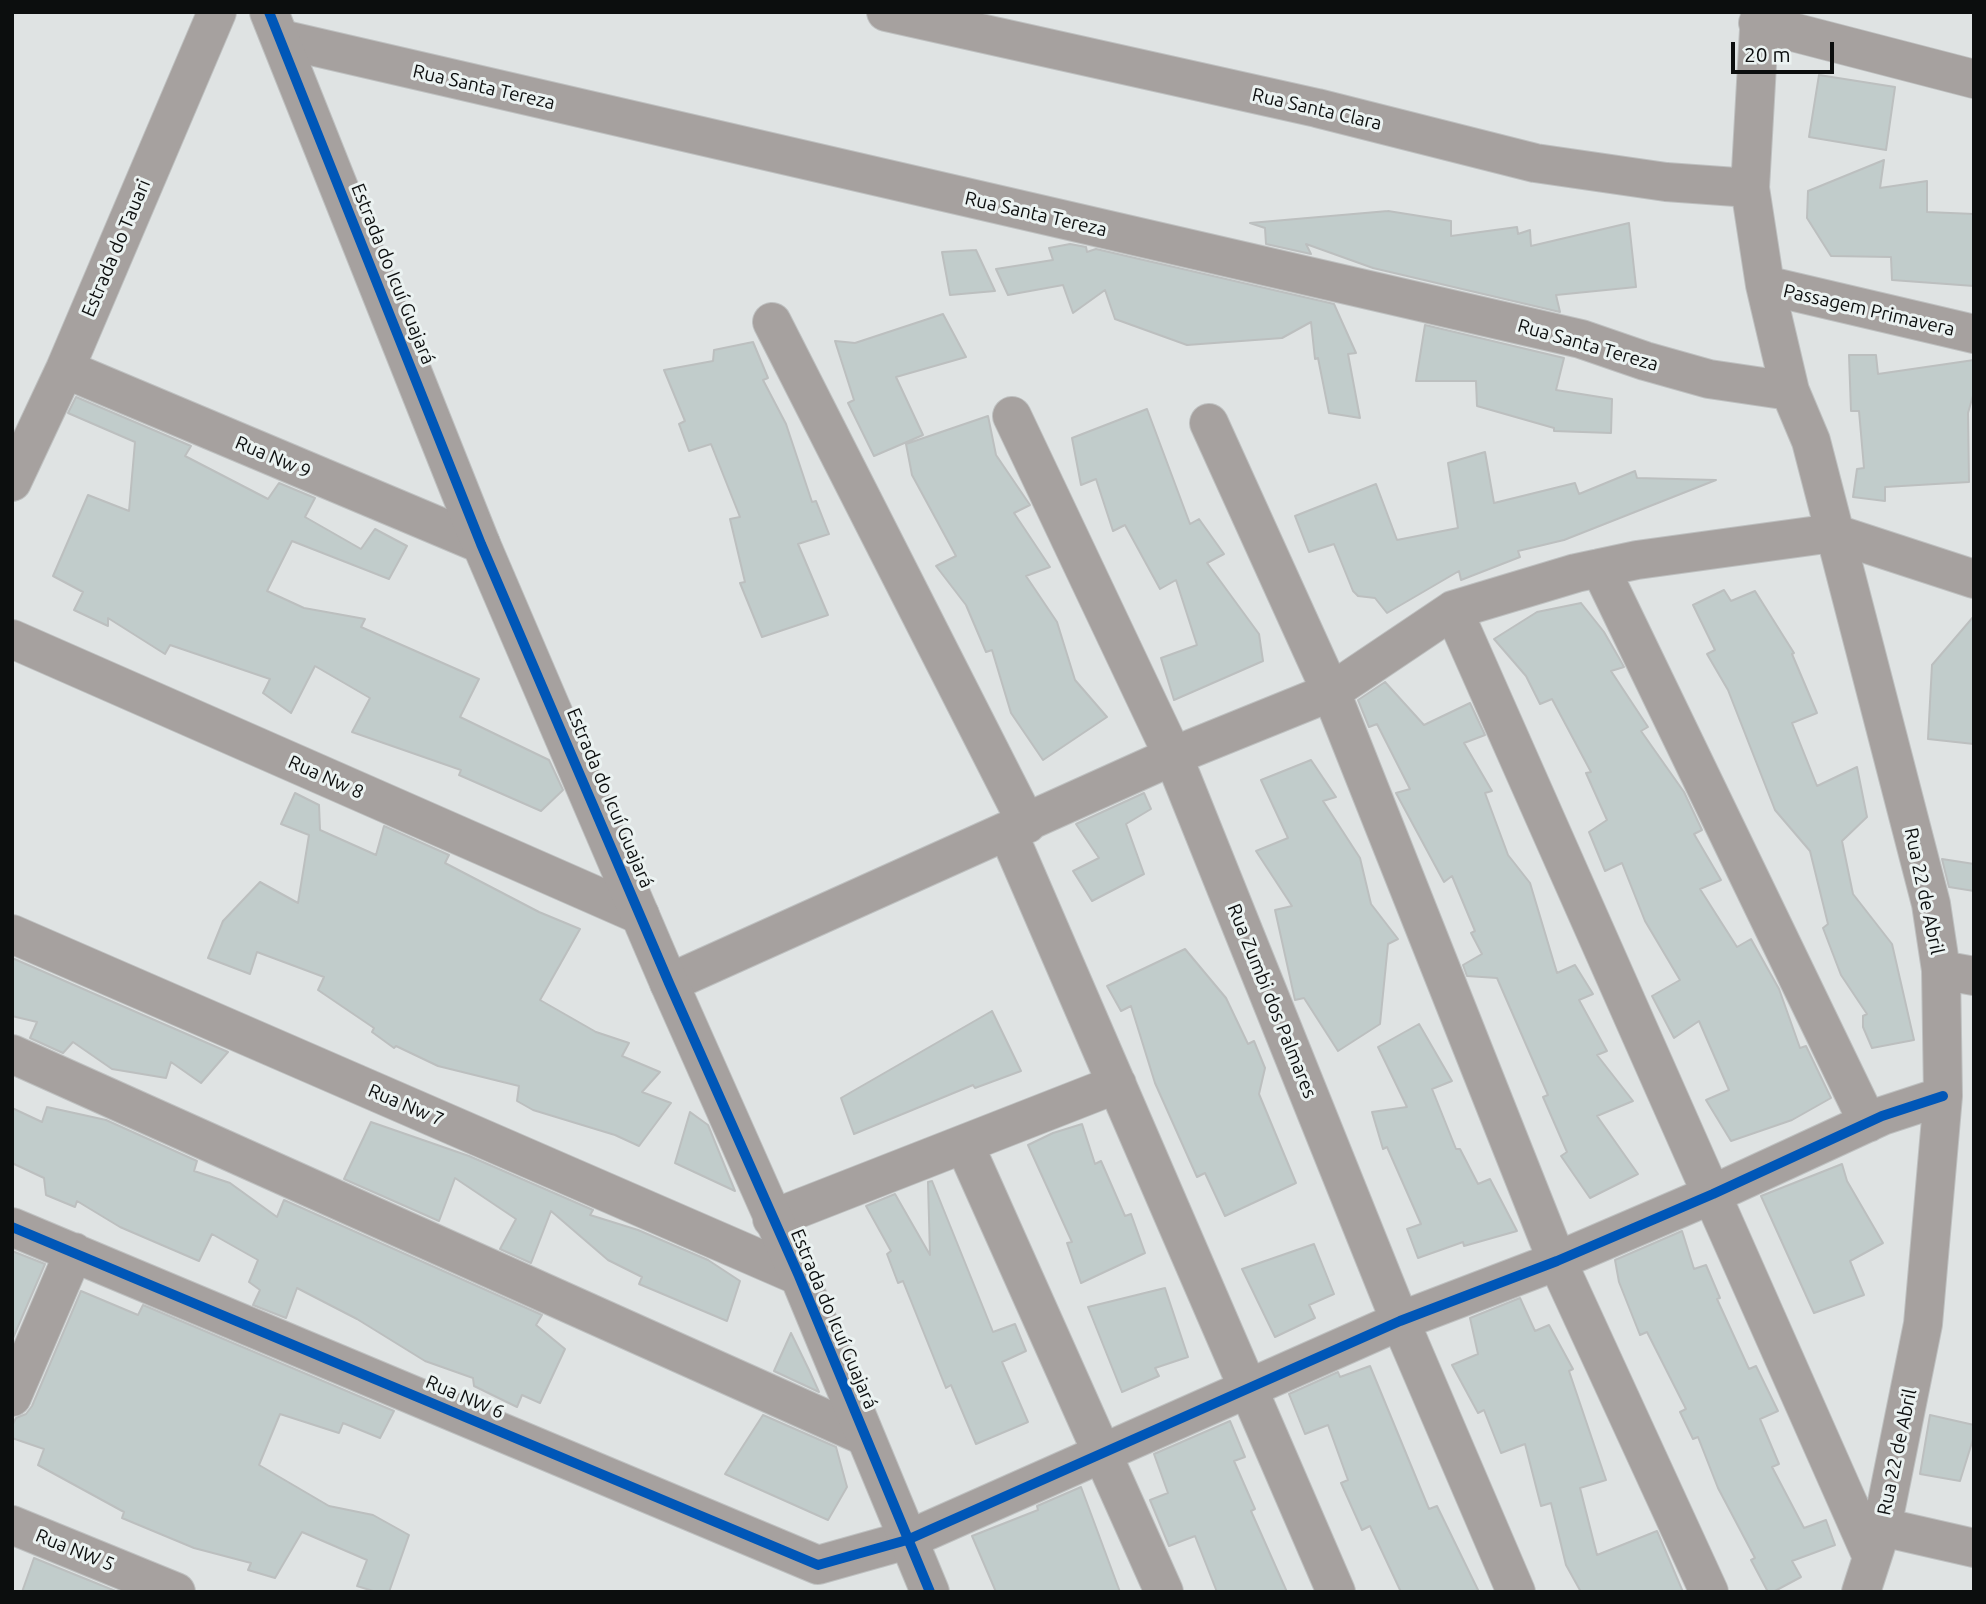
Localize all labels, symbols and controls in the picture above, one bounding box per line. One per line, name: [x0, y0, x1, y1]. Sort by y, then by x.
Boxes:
scale bar: [1734, 28, 1837, 72]
text: 20 m: [1744, 42, 1791, 66]
street label: Rua Santa Tereza: [411, 60, 557, 114]
street label: Rua Santa Clara: [1250, 83, 1384, 135]
street label: Estrada do Tauari: [77, 176, 155, 320]
street label: Estrada do Icuí Guajará: [346, 180, 440, 368]
street label: Rua Santa Tereza: [963, 187, 1109, 241]
street label: Passagem Primavera: [1781, 279, 1957, 341]
street label: Rua Santa Tereza: [1515, 314, 1661, 376]
street label: Rua Nw 9: [232, 431, 314, 483]
street label: Estrada do Icuí Guajará: [562, 705, 658, 891]
street label: Rua Nw 8: [285, 750, 367, 804]
street label: Rua 22 de Abril: [1899, 826, 1949, 956]
street label: Rua Zumbi dos Palmares: [1223, 900, 1321, 1102]
street label: Rua Nw 7: [365, 1079, 447, 1131]
street label: Estrada do Icuí Guajará: [786, 1226, 882, 1412]
street label: Rua NW 6: [422, 1370, 508, 1424]
street label: Rua 22 de Abril: [1872, 1387, 1922, 1517]
street label: Rua NW 5: [32, 1524, 118, 1576]

